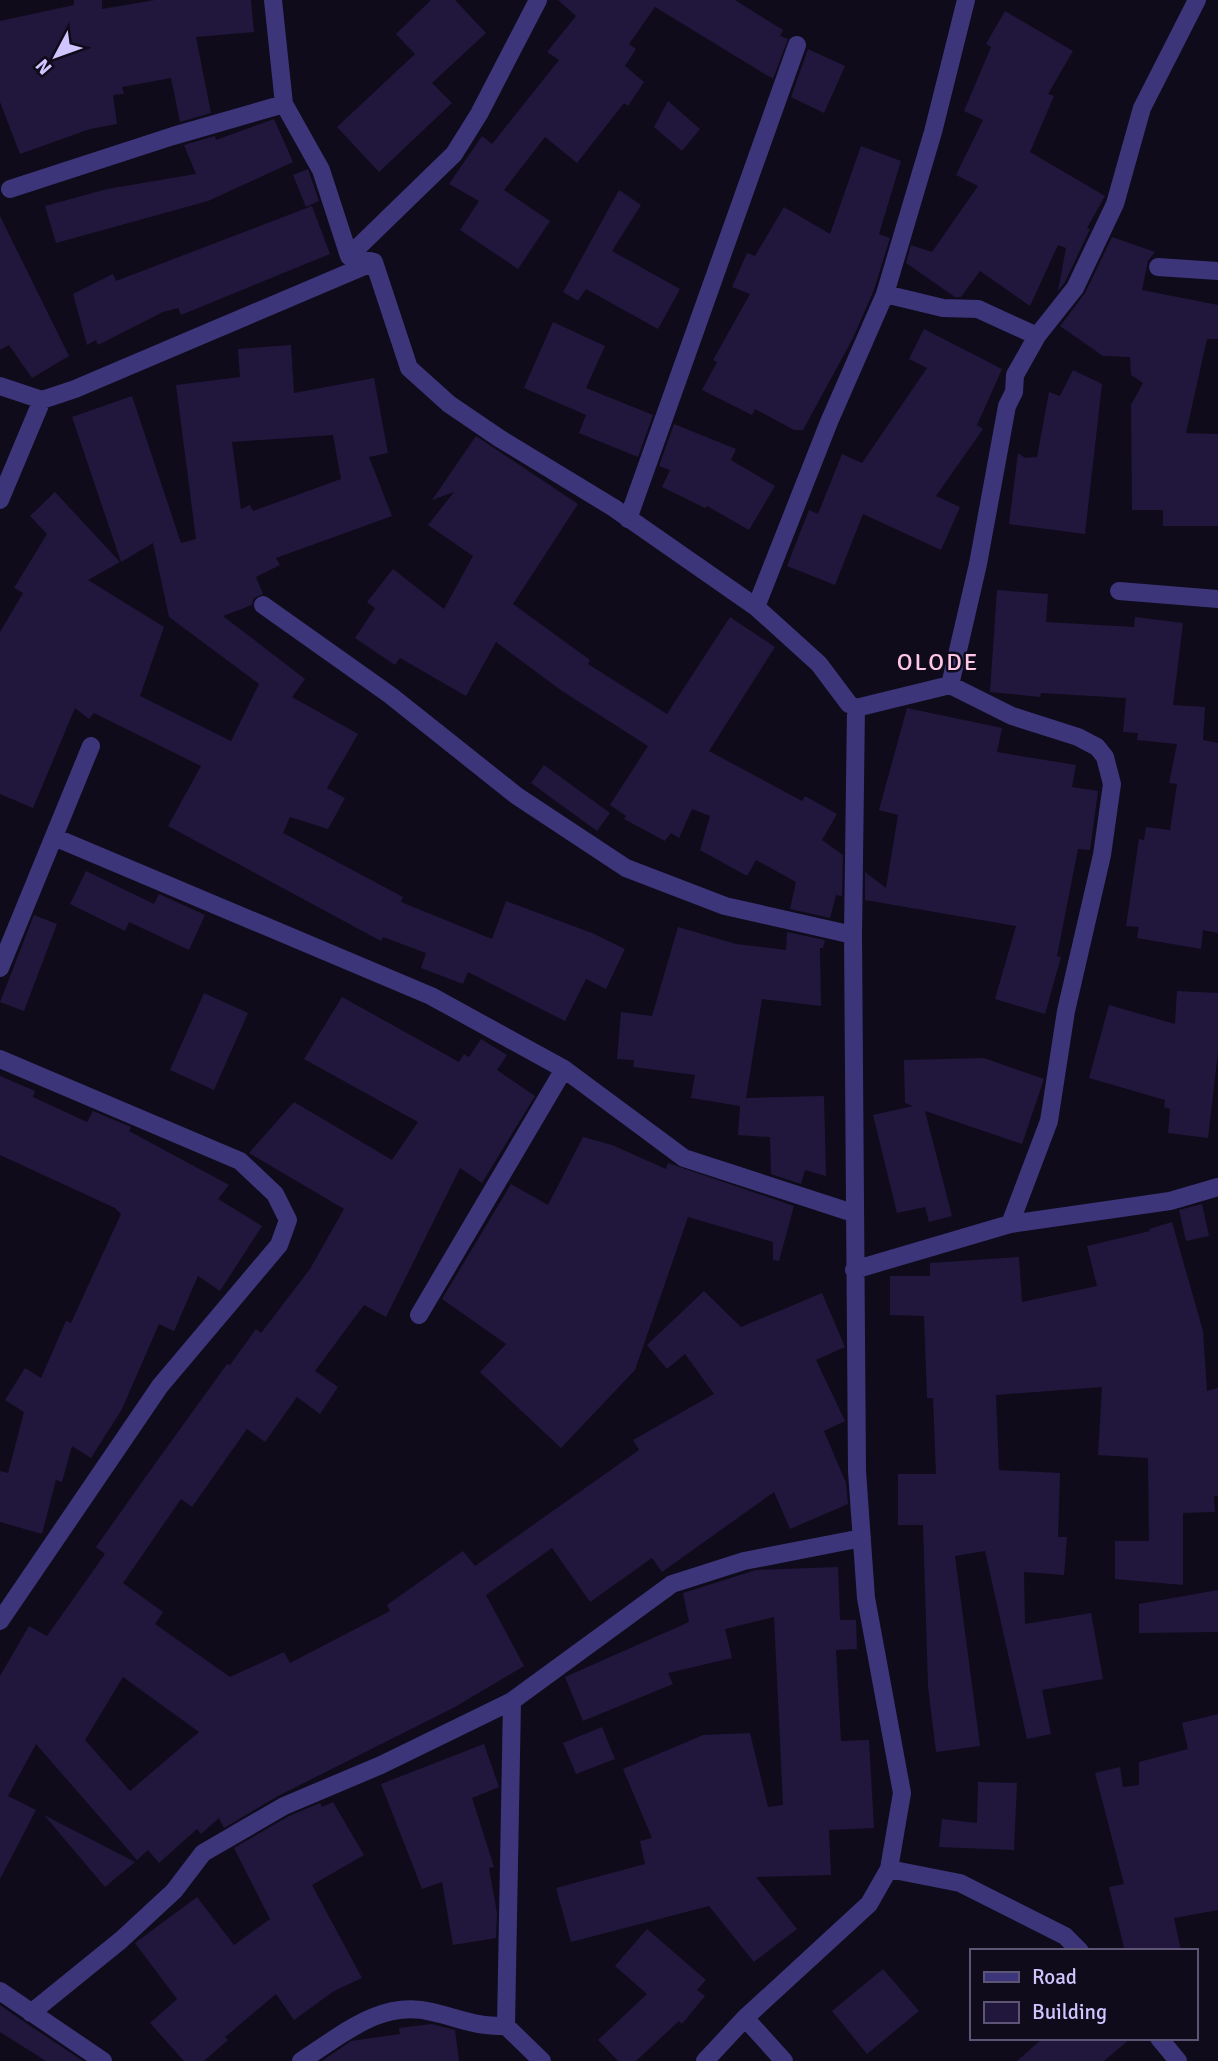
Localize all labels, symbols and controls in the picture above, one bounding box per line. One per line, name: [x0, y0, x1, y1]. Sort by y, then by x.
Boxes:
north arrow: [21, 21, 91, 91]
text: N: [31, 54, 57, 79]
district label: OLODE: [897, 647, 979, 677]
legend: [970, 1949, 1197, 2040]
text: Road: [1032, 1964, 1077, 1990]
text: Building: [1032, 1999, 1107, 2025]

